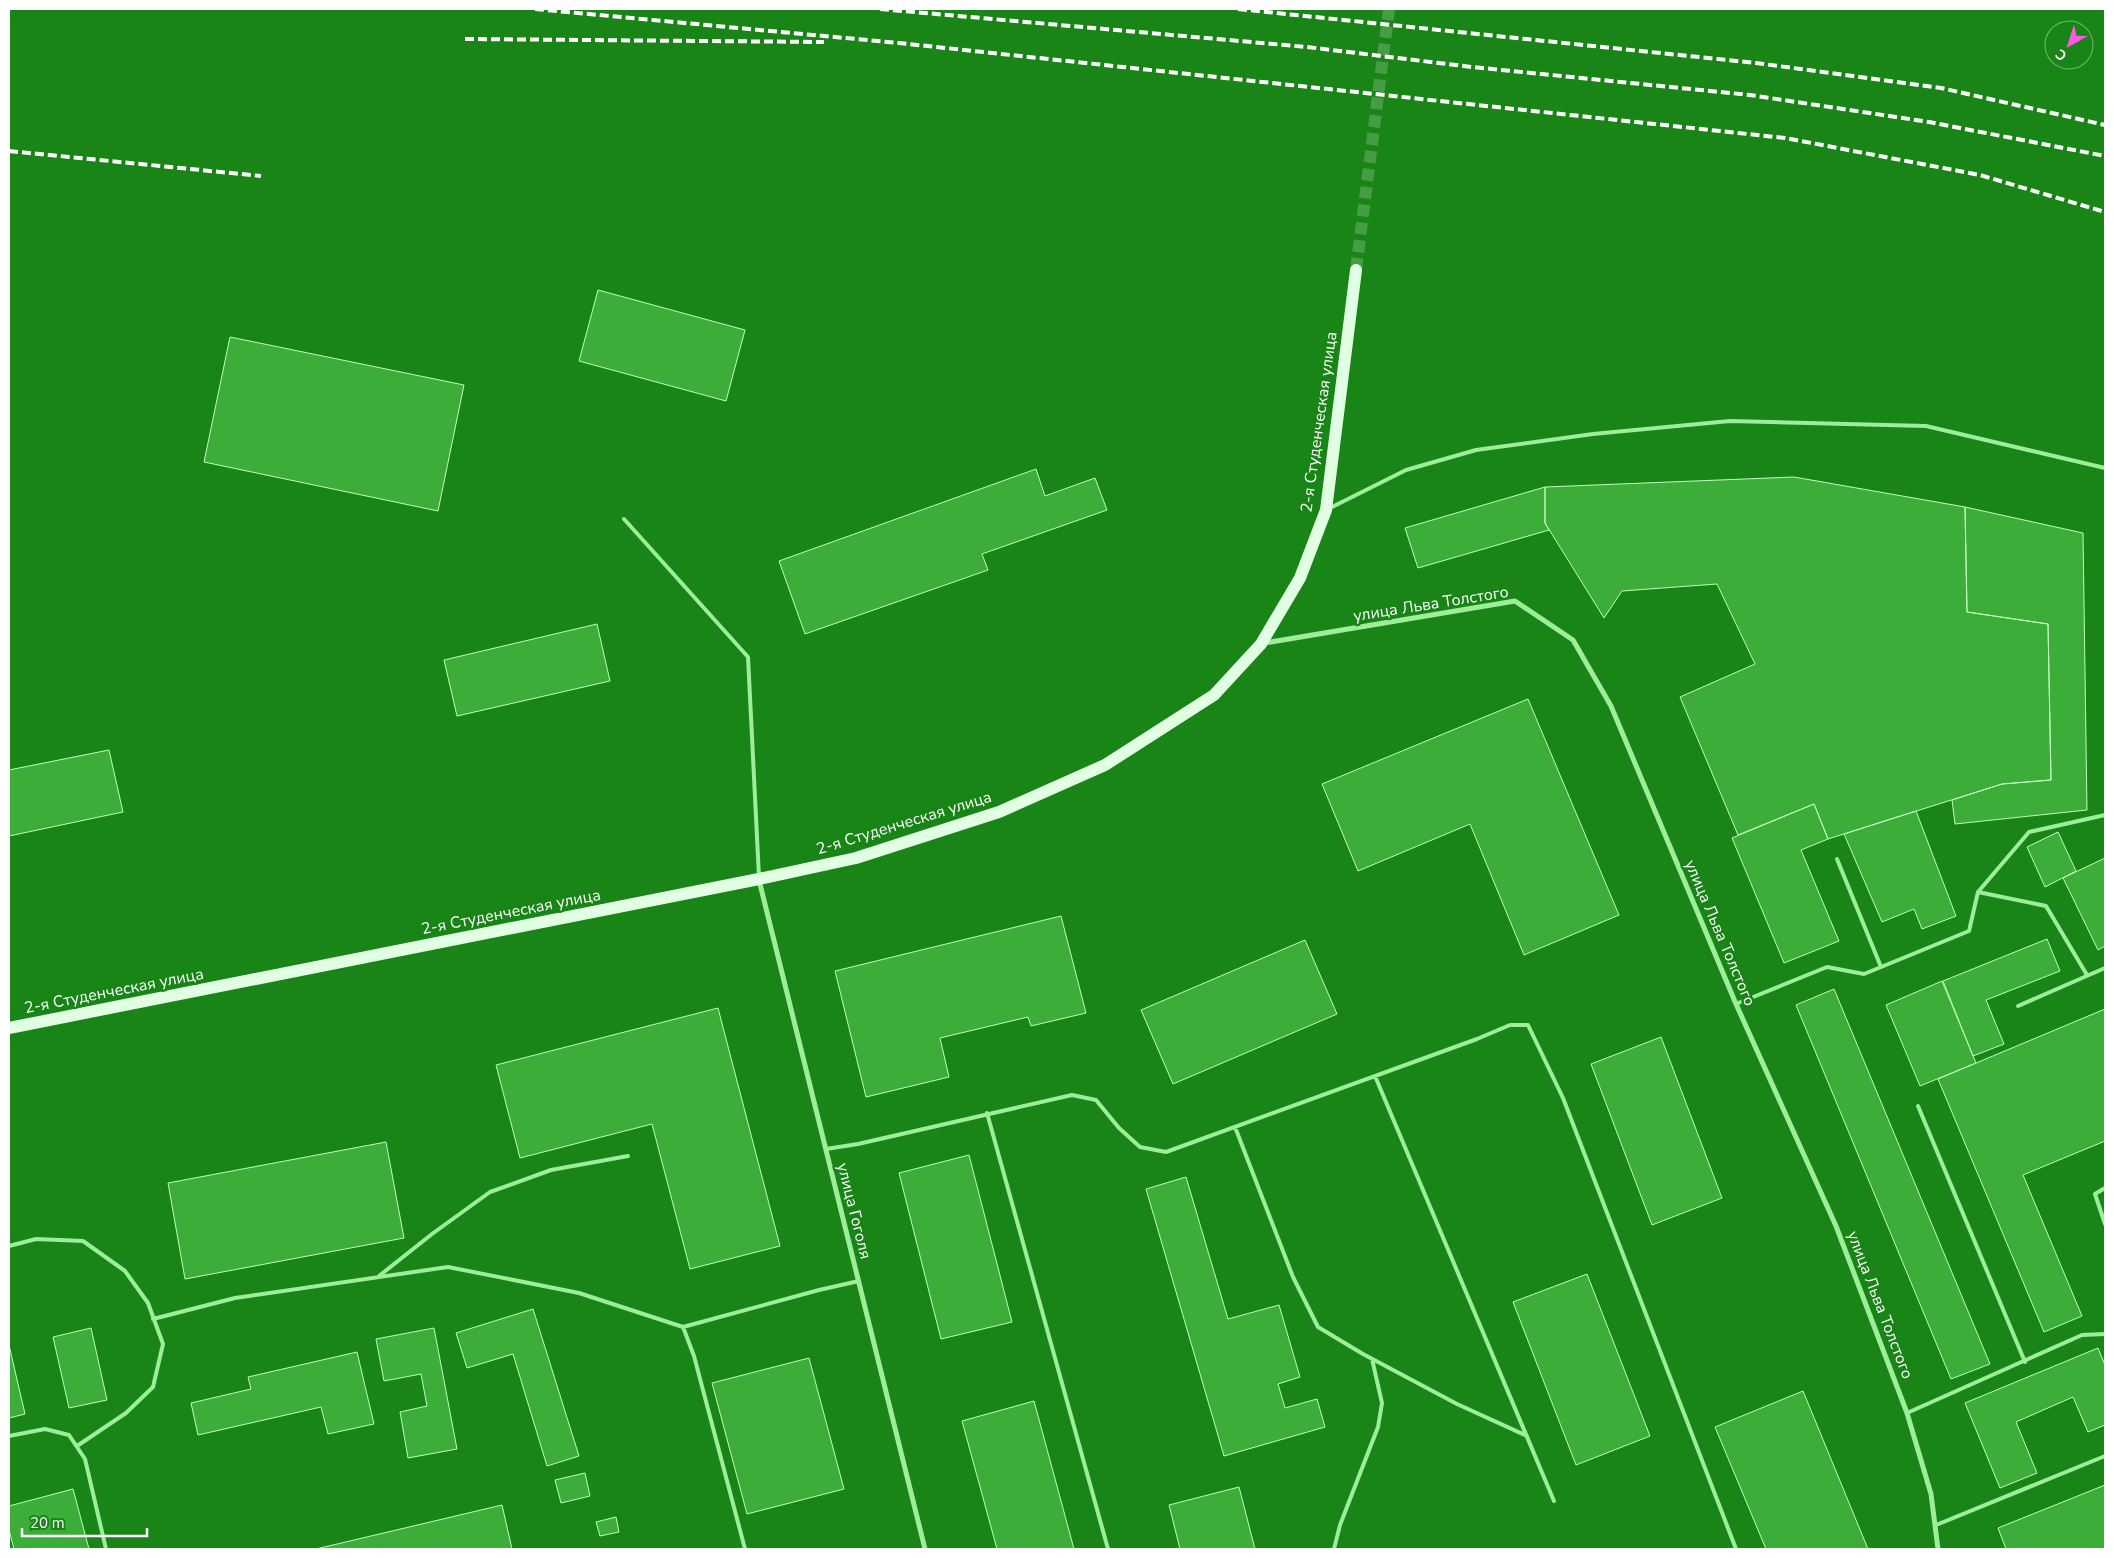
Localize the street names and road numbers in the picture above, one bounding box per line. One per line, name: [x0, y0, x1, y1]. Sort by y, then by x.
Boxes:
street label: 2-я Студенческая улица: [1295, 330, 1343, 514]
street label: улица Льва Толстого: [1352, 581, 1510, 627]
street label: 2-я Студенческая улица: [814, 786, 994, 860]
street label: улица Льва Толстого: [1679, 856, 1761, 1010]
street label: 2-я Студенческая улица: [419, 884, 603, 940]
street label: 2-я Студенческая улица: [22, 963, 206, 1019]
street label: улица Гоголя: [831, 1161, 877, 1261]
street label: улица Льва Толстого: [1842, 1228, 1918, 1382]

